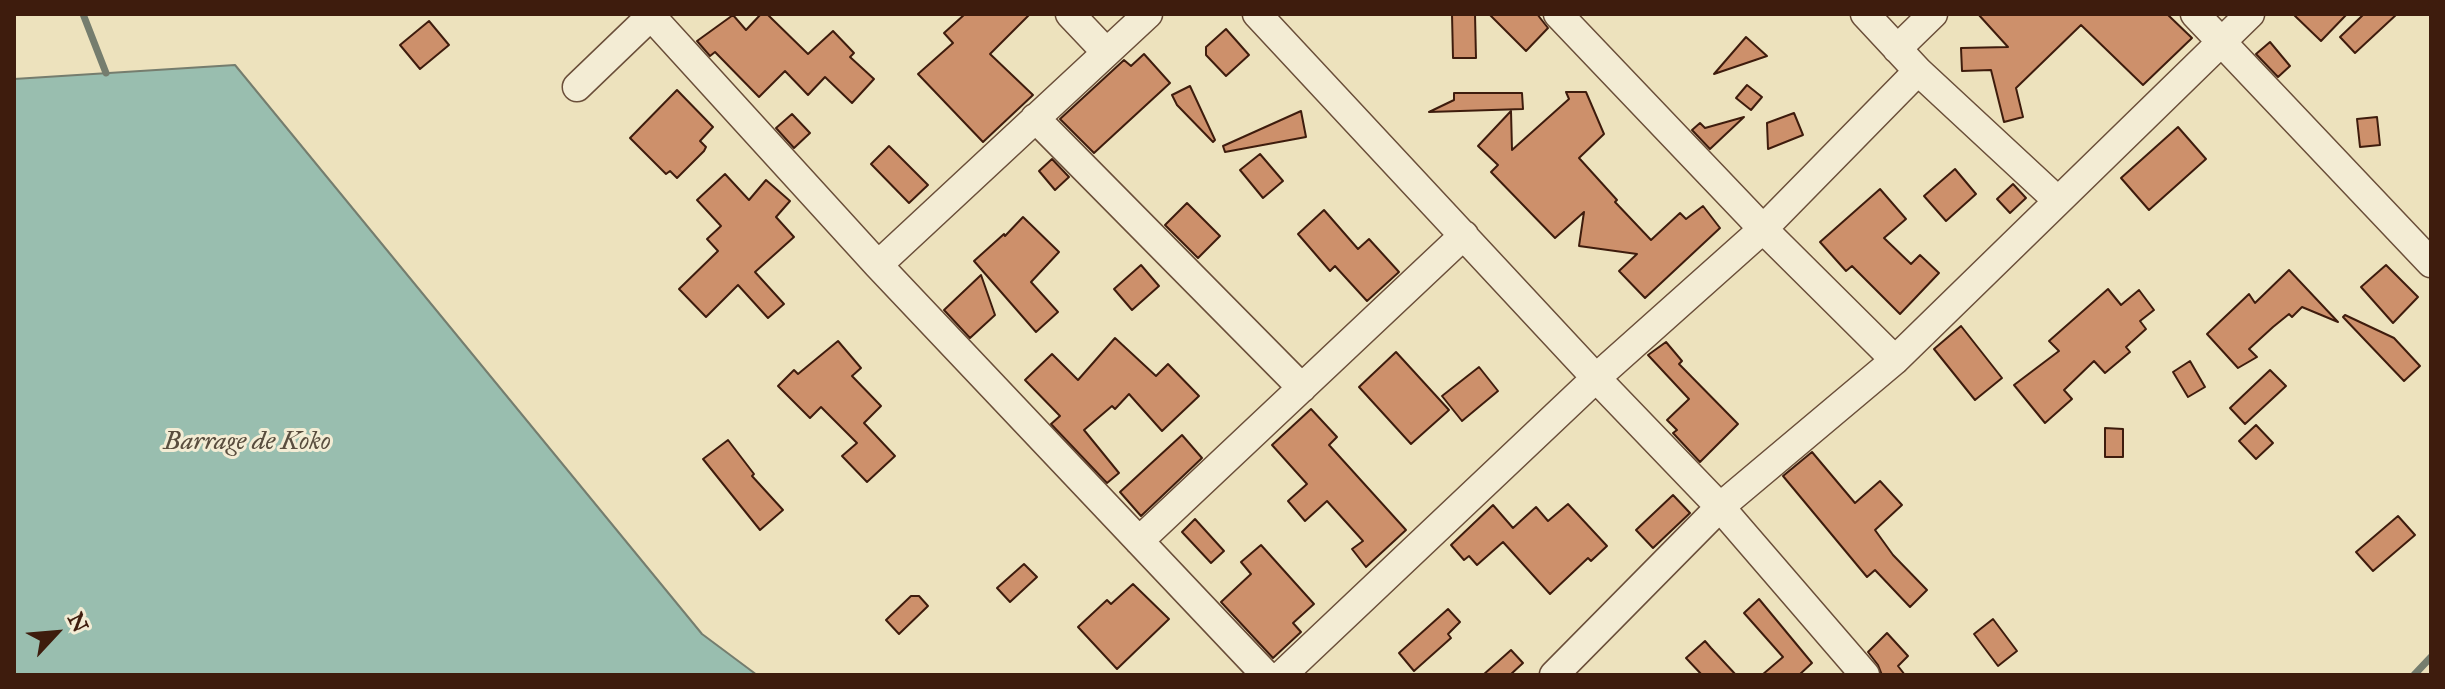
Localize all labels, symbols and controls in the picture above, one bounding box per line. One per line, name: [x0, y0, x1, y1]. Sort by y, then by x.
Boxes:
water label: Barrage de Koko: [163, 427, 331, 459]
north arrow: [16, 593, 96, 673]
text: N: [62, 608, 94, 637]

